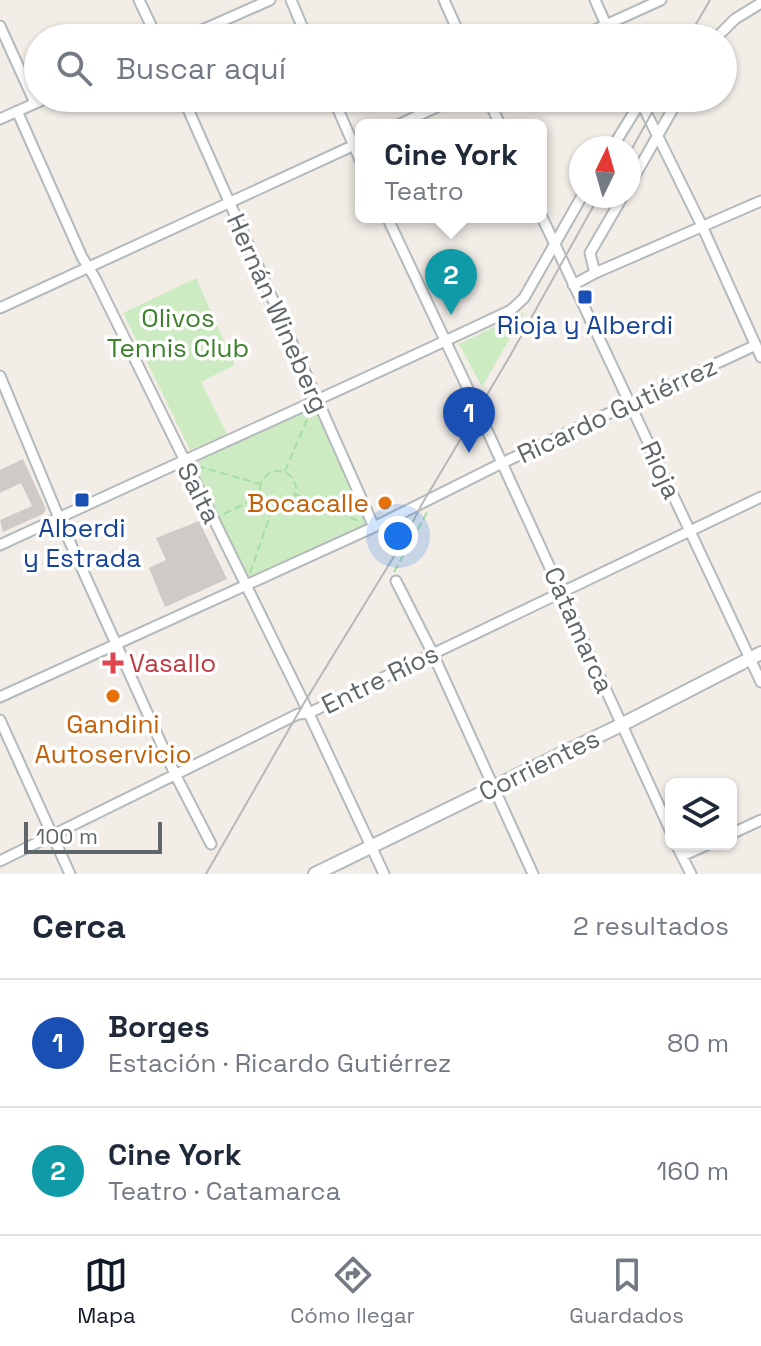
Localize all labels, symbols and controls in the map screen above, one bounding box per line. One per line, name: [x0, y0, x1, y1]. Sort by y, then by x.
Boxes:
search box: [24, 24, 737, 112]
icon: search: [52, 46, 96, 90]
text: Buscar aquí: [116, 49, 286, 88]
popup: [355, 119, 547, 223]
text: Cine York: [384, 135, 518, 174]
north arrow: [569, 136, 641, 208]
text: Teatro: [384, 174, 464, 208]
street label: Hernán Wineberg: [219, 208, 337, 418]
pin: 2: [425, 249, 477, 315]
marker: Rioja y Alberdi: [576, 288, 594, 306]
park label: Olivos Tennis Club: [107, 301, 249, 365]
place label: Rioja y Alberdi: [497, 308, 673, 342]
street label: Ricardo Gutiérrez: [512, 349, 722, 471]
pin: 1: [443, 387, 495, 453]
street label: Rioja: [633, 436, 689, 505]
street label: Salta: [169, 457, 229, 529]
place label: Bocacalle: [247, 486, 369, 520]
marker: Alberdi y Estrada: [73, 491, 91, 509]
marker: Bocacalle: [376, 494, 394, 512]
place label: Alberdi y Estrada: [23, 511, 141, 575]
your location: [378, 516, 418, 556]
street label: Catamarca: [536, 562, 622, 699]
street label: Entre Ríos: [316, 636, 444, 722]
place label: Vasallo: [129, 646, 216, 680]
marker: Vasallo: [104, 654, 122, 672]
marker: Gandini Autoservicio: [104, 687, 122, 705]
place label: Gandini Autoservicio: [34, 707, 192, 771]
street label: Corrientes: [473, 721, 605, 809]
map controls: [665, 778, 737, 850]
button: layers: [665, 778, 737, 850]
scale bar: [24, 818, 162, 854]
text: 100 m: [36, 822, 98, 850]
text: Cerca: [32, 905, 126, 948]
text: 2 resultados: [573, 909, 729, 943]
text: Borges: [108, 1007, 210, 1046]
text: 1: [52, 1026, 64, 1060]
text: 80 m: [667, 1026, 729, 1060]
text: Estación · Ricardo Gutiérrez: [108, 1046, 451, 1080]
text: Cine York: [108, 1135, 242, 1174]
text: 2: [50, 1154, 66, 1188]
text: 160 m: [657, 1154, 729, 1188]
text: Teatro · Catamarca: [108, 1174, 341, 1208]
tab: Mapa: [77, 1253, 136, 1329]
tab: Cómo llegar: [290, 1253, 415, 1329]
tab: Guardados: [569, 1253, 684, 1329]

